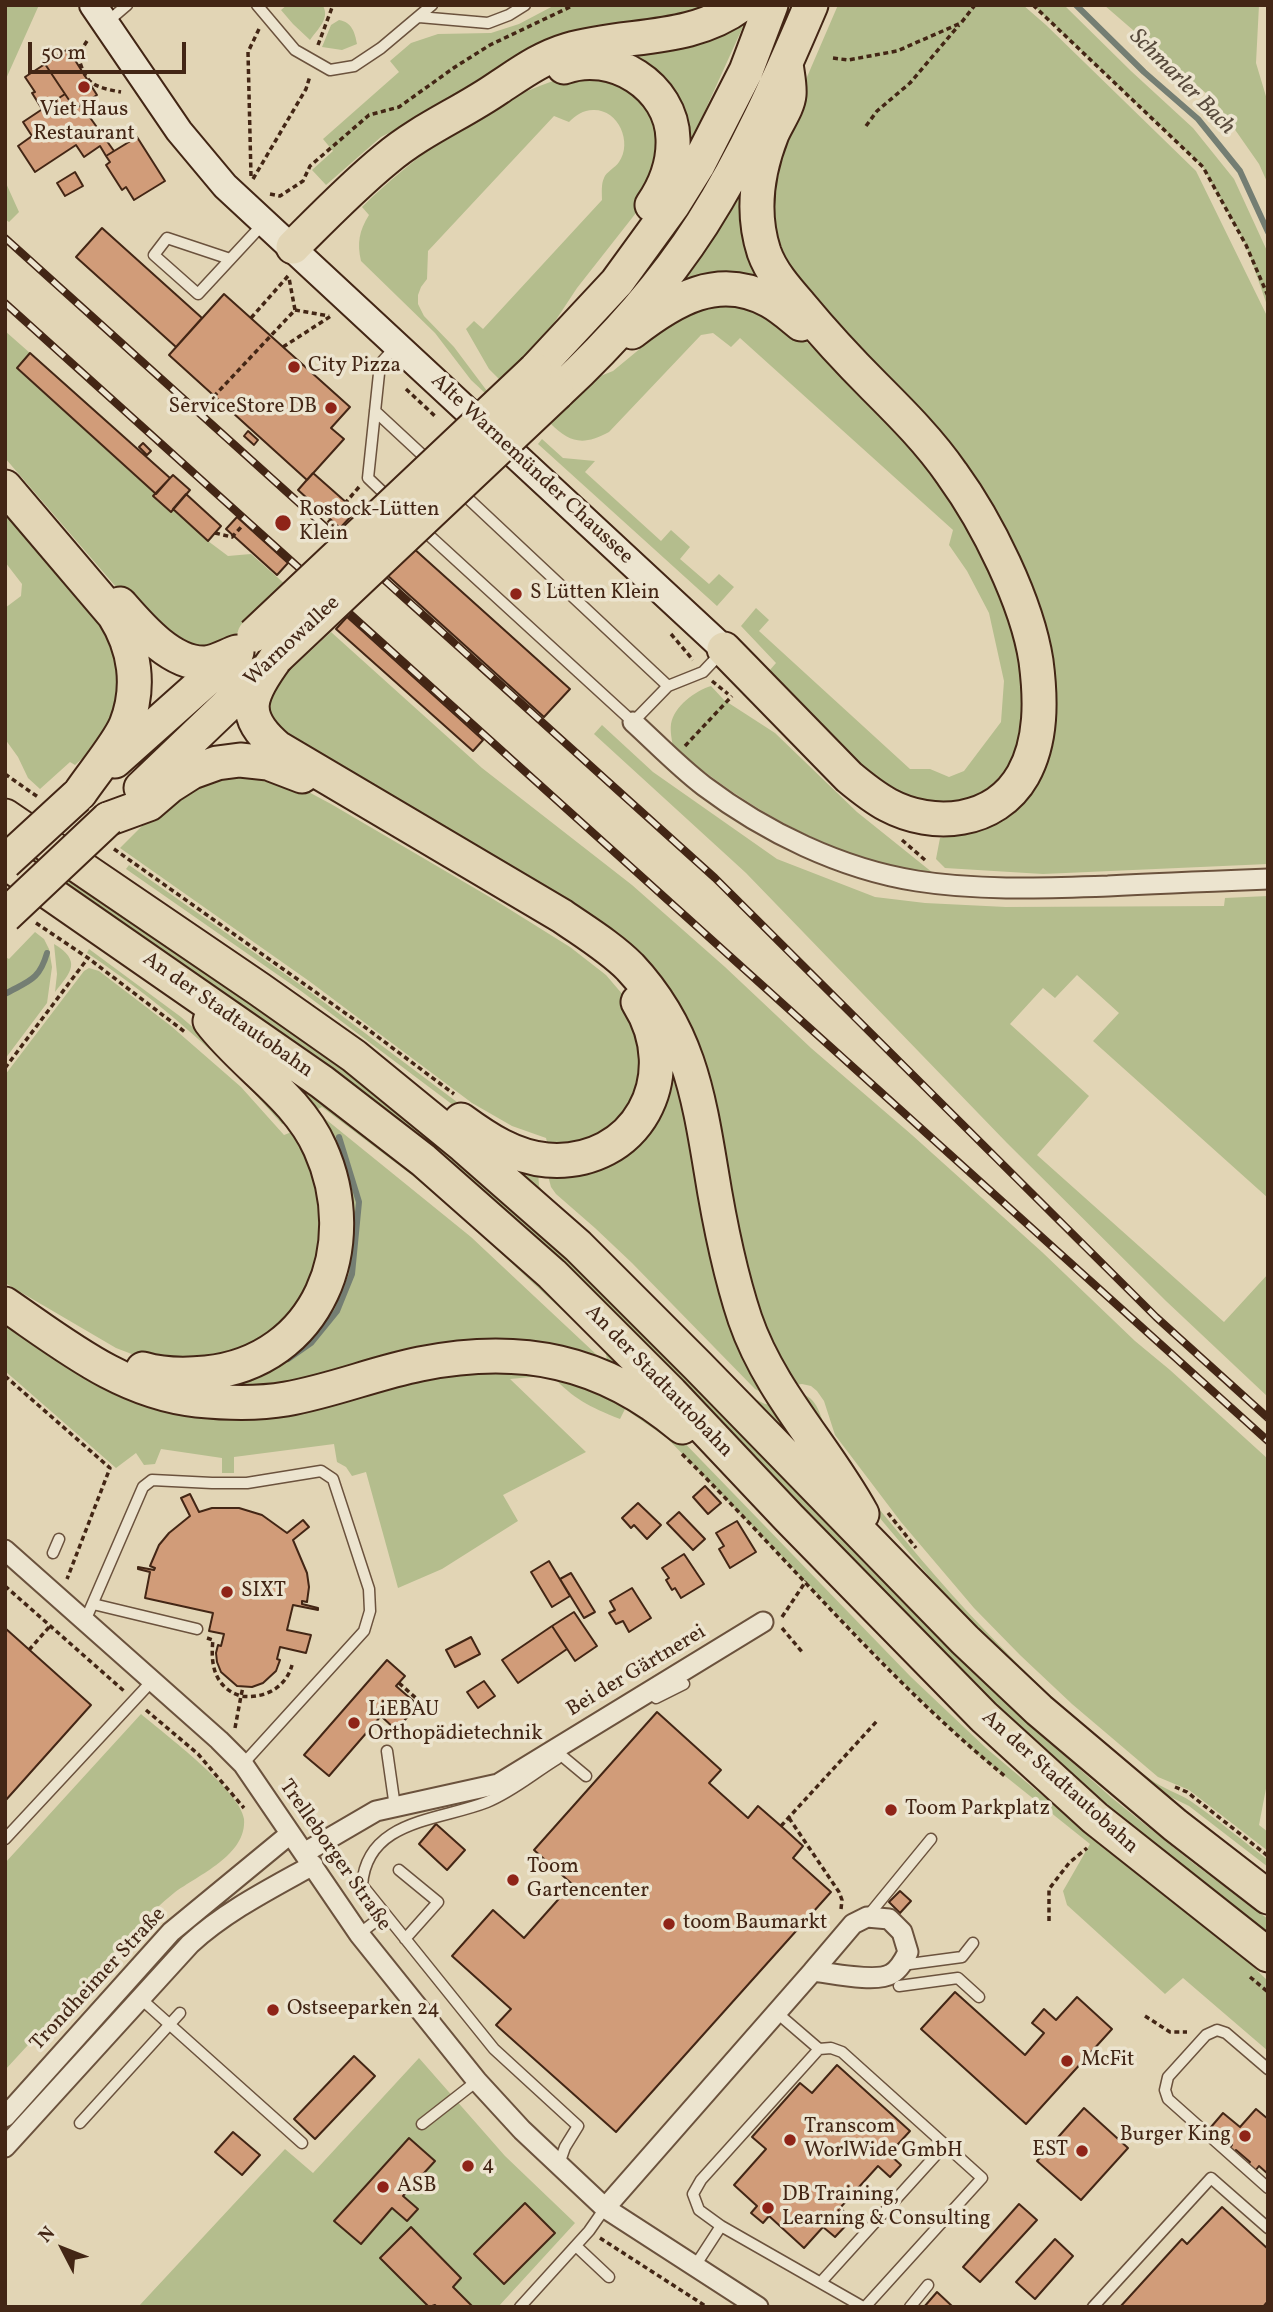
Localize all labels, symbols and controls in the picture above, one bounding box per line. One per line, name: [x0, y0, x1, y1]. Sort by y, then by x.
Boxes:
water label: Schmarler Bach: [1122, 24, 1240, 142]
scale bar: [32, 28, 189, 72]
text: 50 m: [41, 39, 86, 68]
marker: Viet Haus Restaurant: [76, 79, 92, 95]
place label: Viet Haus Restaurant: [33, 98, 135, 148]
place label: City Pizza: [308, 354, 401, 380]
marker: City Pizza: [286, 359, 302, 375]
street label: Alte Warnemünder Chaussee: [424, 369, 638, 571]
place label: ServiceStore DB: [169, 395, 317, 421]
marker: ServiceStore DB: [323, 400, 339, 416]
place label: Rostock-Lütten Klein: [299, 498, 439, 548]
marker: Rostock-Lütten Klein: [273, 513, 293, 533]
place label: S Lütten Klein: [530, 581, 660, 607]
marker: S Lütten Klein: [508, 586, 524, 602]
street label: Warnowallee: [240, 591, 346, 693]
street label: An der Stadtautobahn: [137, 948, 317, 1084]
street label: An der Stadtautobahn: [579, 1300, 737, 1464]
place label: SIXT: [241, 1579, 286, 1605]
marker: SIXT: [219, 1584, 235, 1600]
street label: Bei der Gärtnerei: [563, 1621, 711, 1723]
place label: LiEBAU Orthopädietechnik: [368, 1698, 543, 1748]
street label: An der Stadtautobahn: [975, 1706, 1143, 1860]
marker: LiEBAU Orthopädietechnik: [346, 1715, 362, 1731]
street label: Trelleborger Straße: [272, 1776, 396, 1936]
place label: Toom Parkplatz: [905, 1797, 1050, 1823]
marker: Toom Parkplatz: [883, 1802, 899, 1818]
place label: Toom Gartencenter: [527, 1855, 649, 1905]
marker: Toom Gartencenter: [505, 1872, 521, 1888]
street label: Trondheimer Straße: [26, 1903, 172, 2057]
place label: toom Baumarkt: [683, 1911, 827, 1937]
marker: toom Baumarkt: [661, 1916, 677, 1932]
place label: Ostseeparken 24: [287, 1997, 440, 2023]
marker: Ostseeparken 24: [265, 2002, 281, 2018]
place label: McFit: [1081, 2048, 1134, 2074]
marker: McFit: [1059, 2053, 1075, 2069]
place label: Transcom WorlWide GmbH: [804, 2115, 963, 2165]
place label: Burger King: [1120, 2123, 1231, 2149]
marker: Burger King: [1237, 2128, 1253, 2144]
marker: Transcom WorlWide GmbH: [782, 2132, 798, 2148]
place label: EST: [1032, 2138, 1068, 2164]
marker: EST: [1074, 2143, 1090, 2159]
place label: 4: [482, 2153, 495, 2179]
marker: 4: [460, 2158, 476, 2174]
place label: ASB: [397, 2174, 436, 2200]
marker: ASB: [375, 2179, 391, 2195]
place label: DB Training, Learning & Consulting: [782, 2183, 991, 2233]
marker: DB Training, Learning & Consulting: [760, 2200, 776, 2216]
north arrow: [28, 2214, 98, 2284]
text: N: [33, 2221, 62, 2249]

